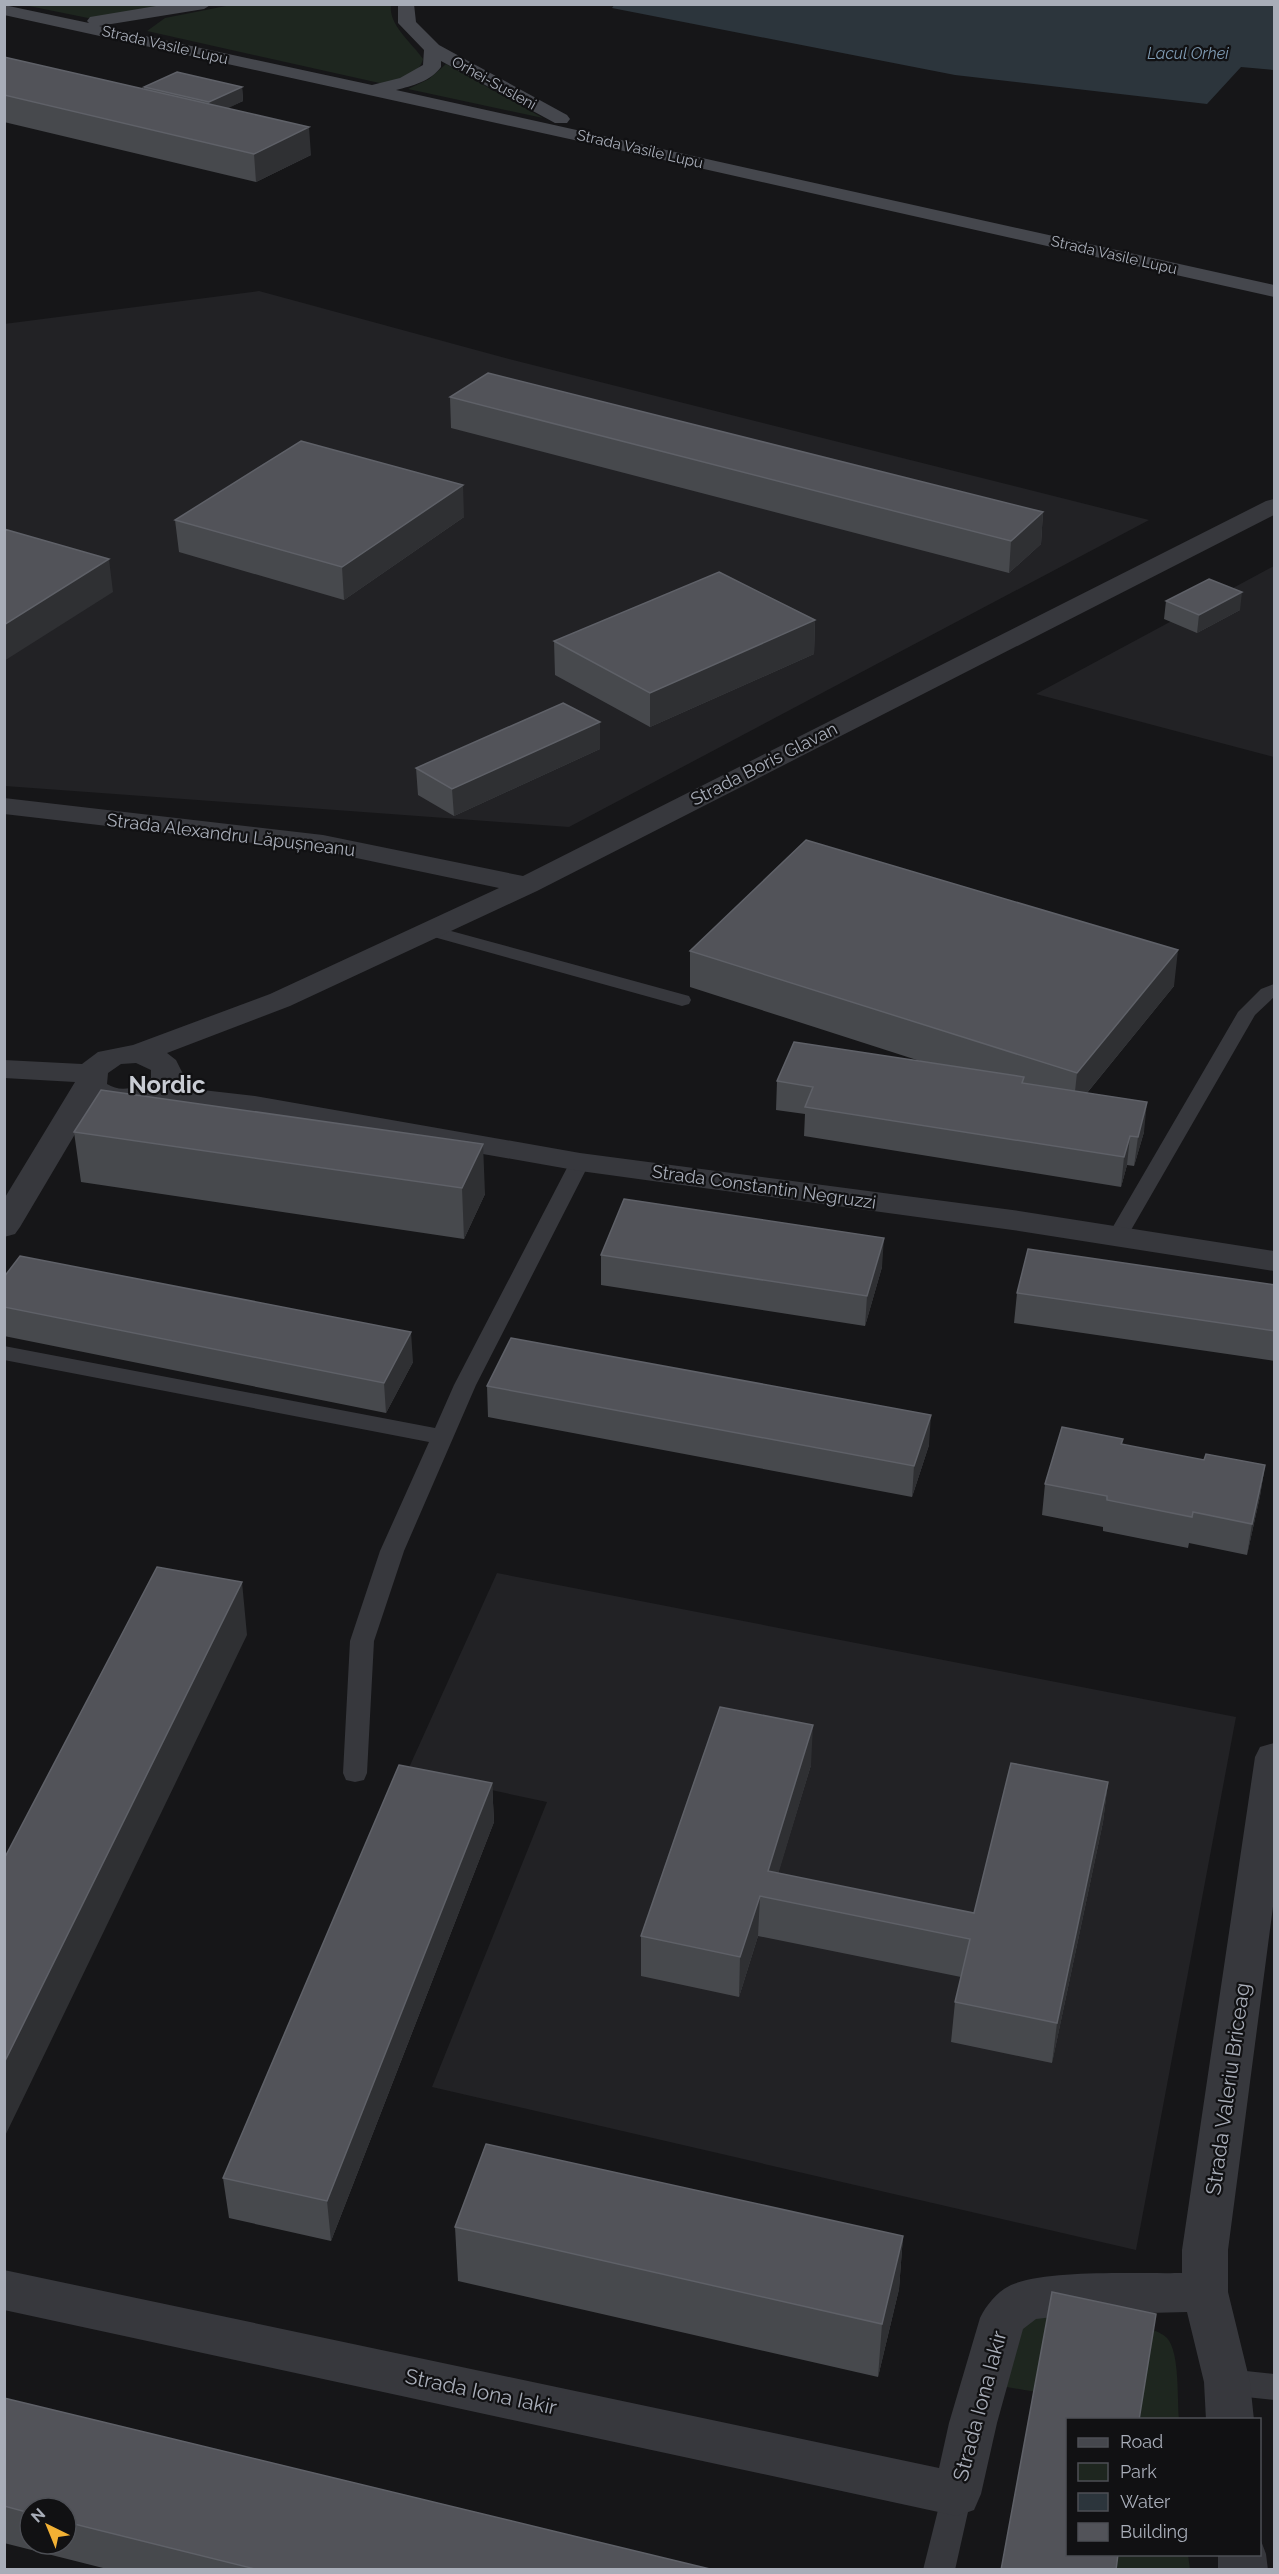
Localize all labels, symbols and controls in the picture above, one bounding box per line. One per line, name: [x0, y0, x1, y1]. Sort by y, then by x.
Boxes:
street label: Strada Vasile Lupu: [100, 22, 230, 68]
water label: Lacul Orhei: [1147, 44, 1229, 63]
street label: Orhei-Susleni: [449, 52, 539, 114]
street label: Strada Vasile Lupu: [575, 126, 705, 172]
street label: Strada Vasile Lupu: [1049, 232, 1179, 278]
street label: Strada Boris Glavan: [687, 717, 841, 810]
street label: Strada Alexandru Lăpușneanu: [106, 809, 356, 860]
district label: Nordic: [129, 1070, 206, 1099]
street label: Strada Constantin Negruzzi: [651, 1160, 877, 1213]
street label: Strada Valeriu Briceag: [1200, 1981, 1255, 2197]
street label: Strada Iona Iakir: [947, 2327, 1012, 2484]
street label: Strada Iona Iakir: [403, 2363, 560, 2420]
legend: [1066, 2418, 1261, 2556]
text: Road: [1120, 2431, 1163, 2452]
text: Park: [1120, 2461, 1157, 2482]
text: Water: [1120, 2491, 1171, 2512]
north arrow: [18, 2496, 78, 2556]
text: N: [27, 2504, 49, 2527]
text: Building: [1120, 2521, 1188, 2542]

